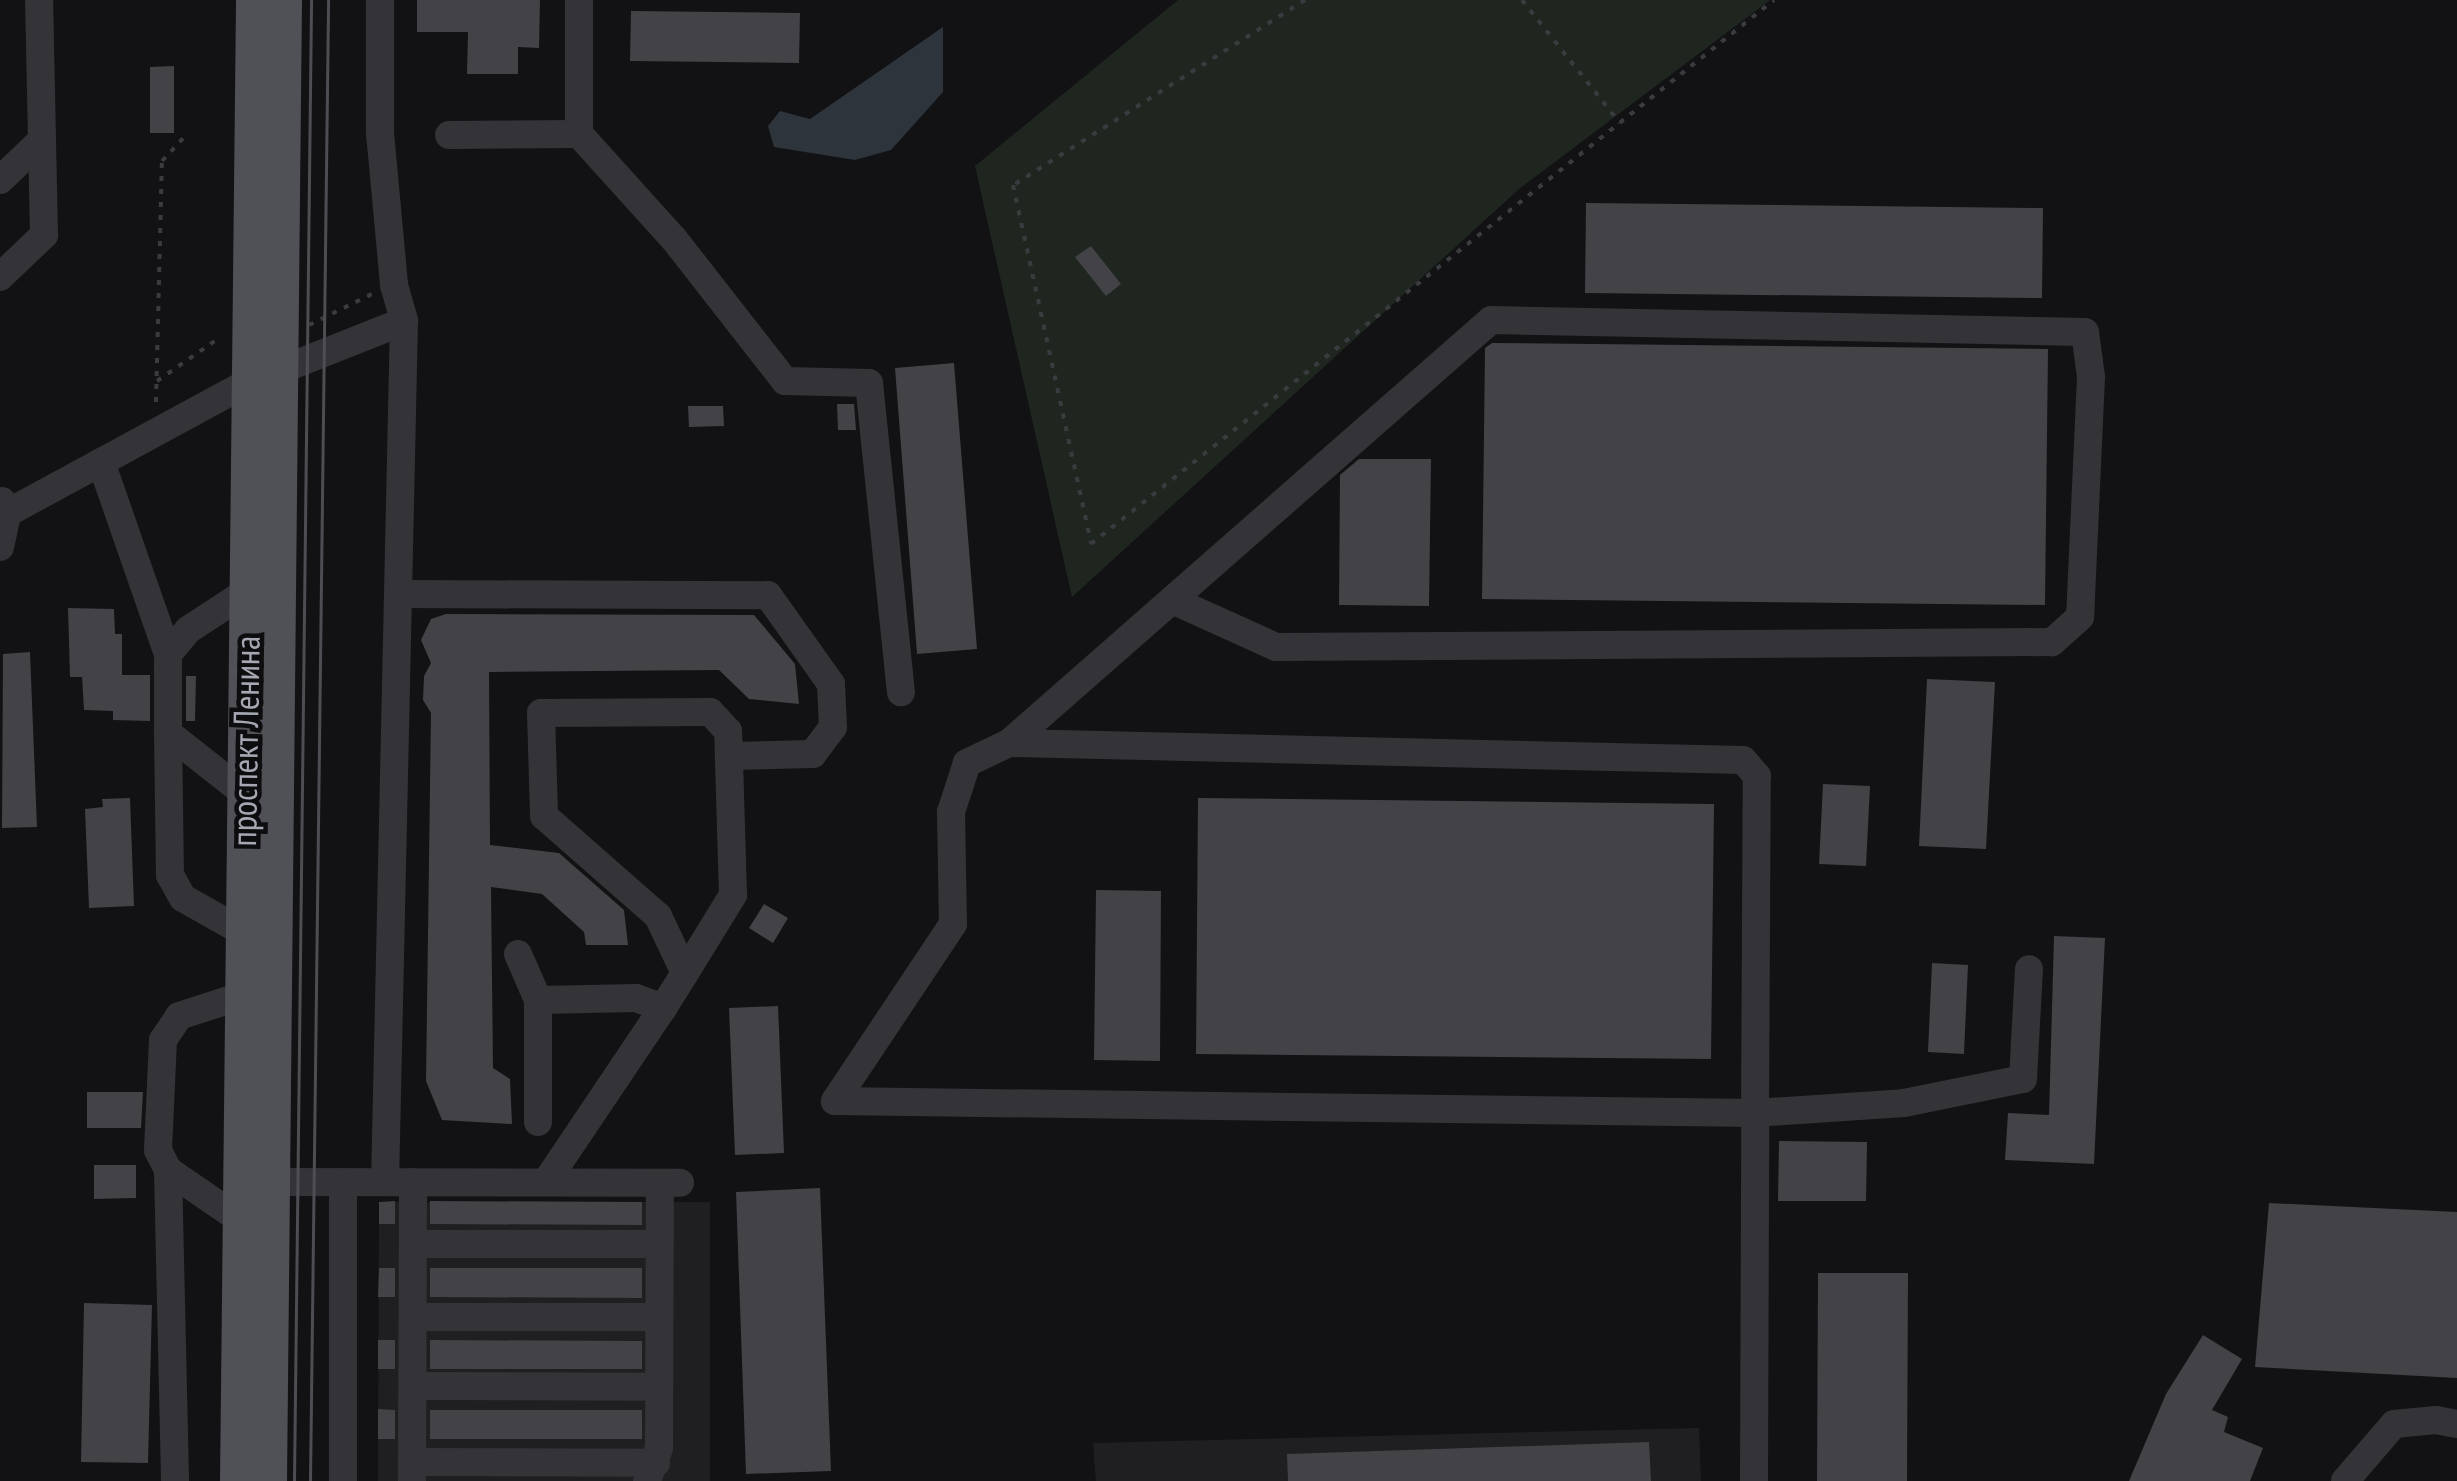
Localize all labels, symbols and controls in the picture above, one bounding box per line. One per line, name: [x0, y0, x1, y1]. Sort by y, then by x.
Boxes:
street label: проспект Ленина: [222, 635, 268, 847]

